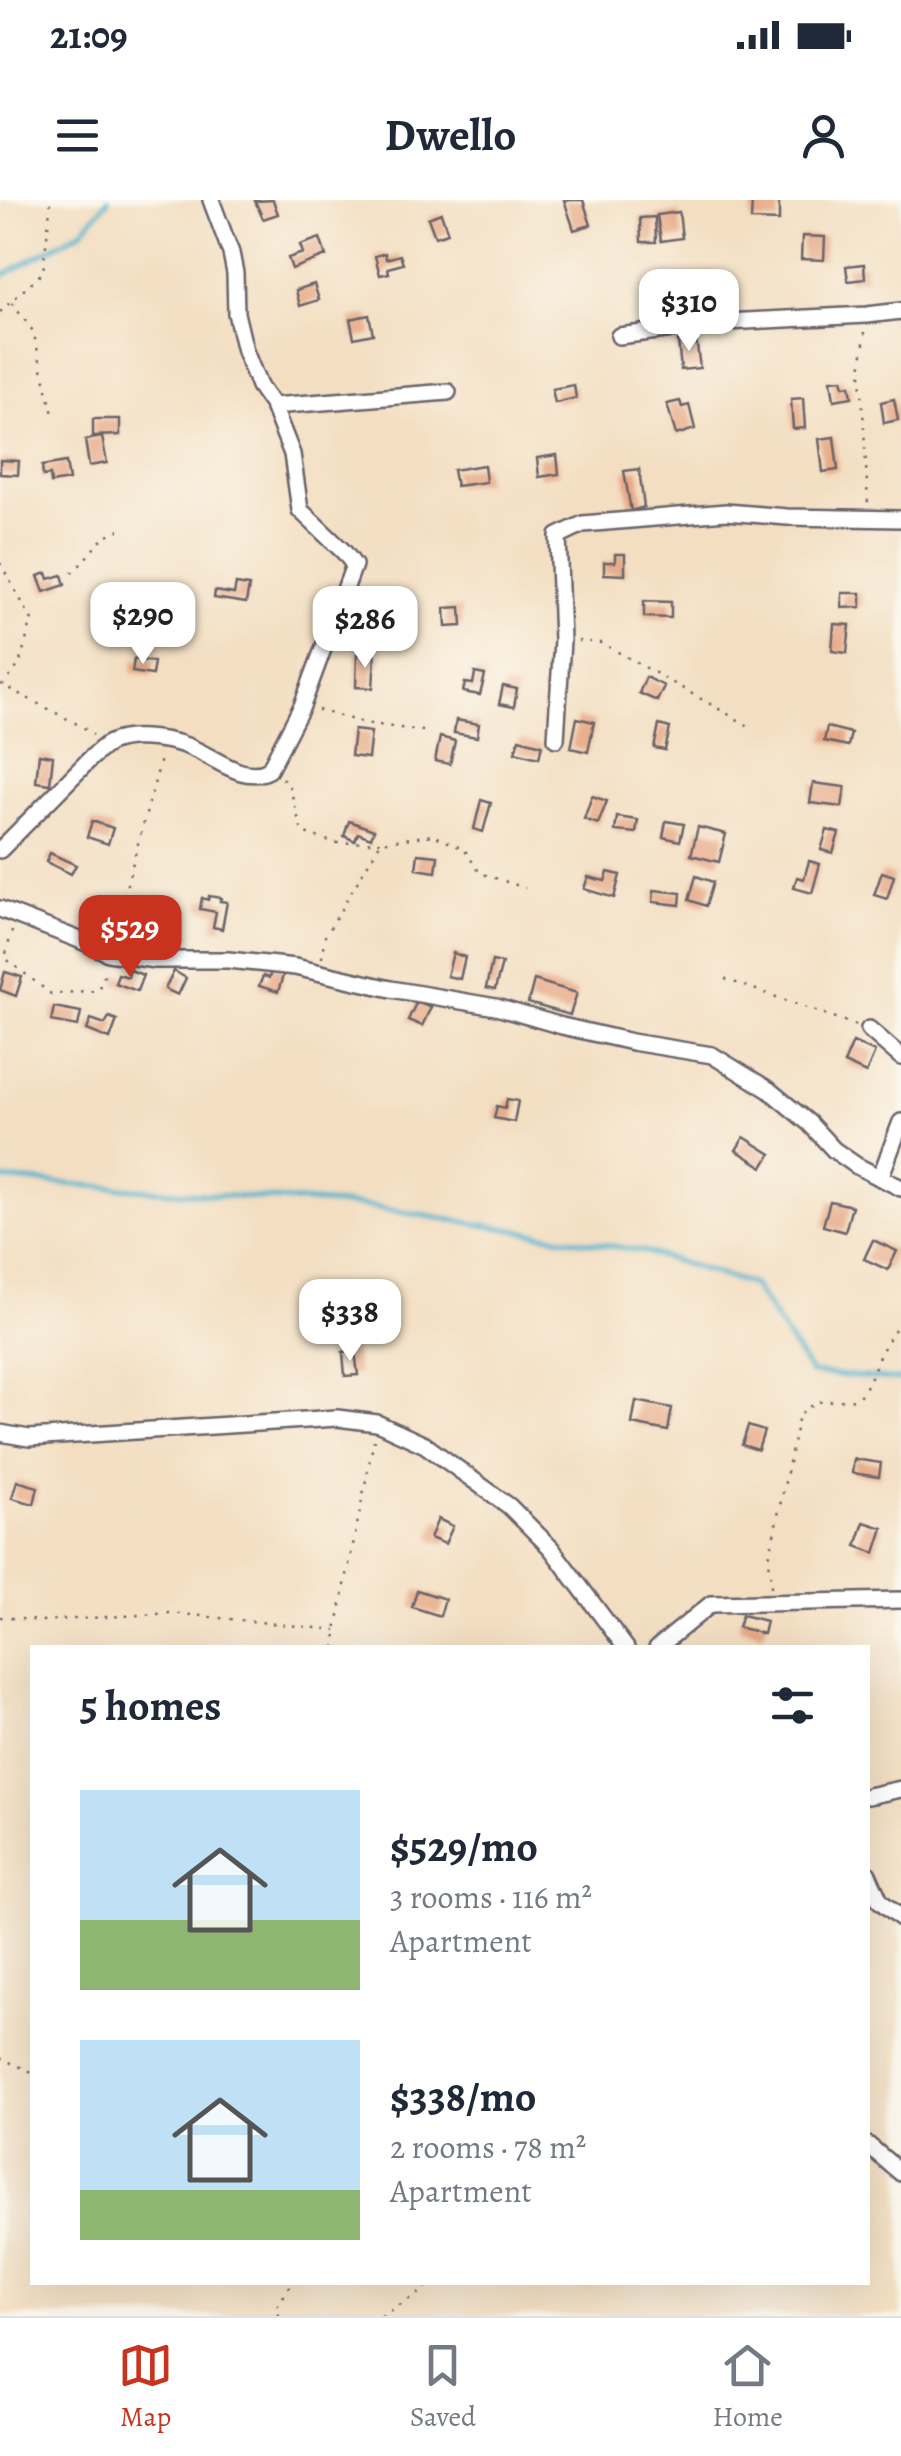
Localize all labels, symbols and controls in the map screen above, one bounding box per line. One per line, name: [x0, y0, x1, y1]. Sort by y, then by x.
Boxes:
text: 21:09: [50, 9, 128, 61]
text: Dwello: [385, 104, 516, 166]
icon: menu: [50, 108, 105, 163]
icon: person: [796, 108, 851, 163]
pin: $310: [630, 269, 748, 354]
text: $310: [661, 279, 717, 323]
pin: $290: [84, 582, 202, 667]
pin: $286: [306, 586, 424, 671]
text: $290: [112, 592, 174, 636]
text: $286: [335, 596, 395, 640]
pin: $529: [71, 895, 189, 980]
text: $529: [101, 905, 159, 949]
pin: $338: [291, 1279, 409, 1364]
text: $338: [321, 1289, 379, 1333]
text: 5 homes: [80, 1677, 221, 1734]
icon: filters: [765, 1678, 820, 1733]
text: $529/mo: [390, 1818, 538, 1875]
icon: home: [160, 1830, 280, 1950]
text: 3 rooms · 116 m²: [390, 1875, 592, 1919]
text: Apartment: [390, 1919, 532, 1963]
text: $338/mo: [390, 2068, 537, 2125]
icon: home: [160, 2080, 280, 2200]
text: 2 rooms · 78 m²: [390, 2125, 586, 2169]
text: Apartment: [390, 2169, 532, 2213]
tab: Map: [118, 2338, 173, 2436]
tab: Saved: [410, 2338, 476, 2436]
tab: Home: [712, 2338, 783, 2436]

